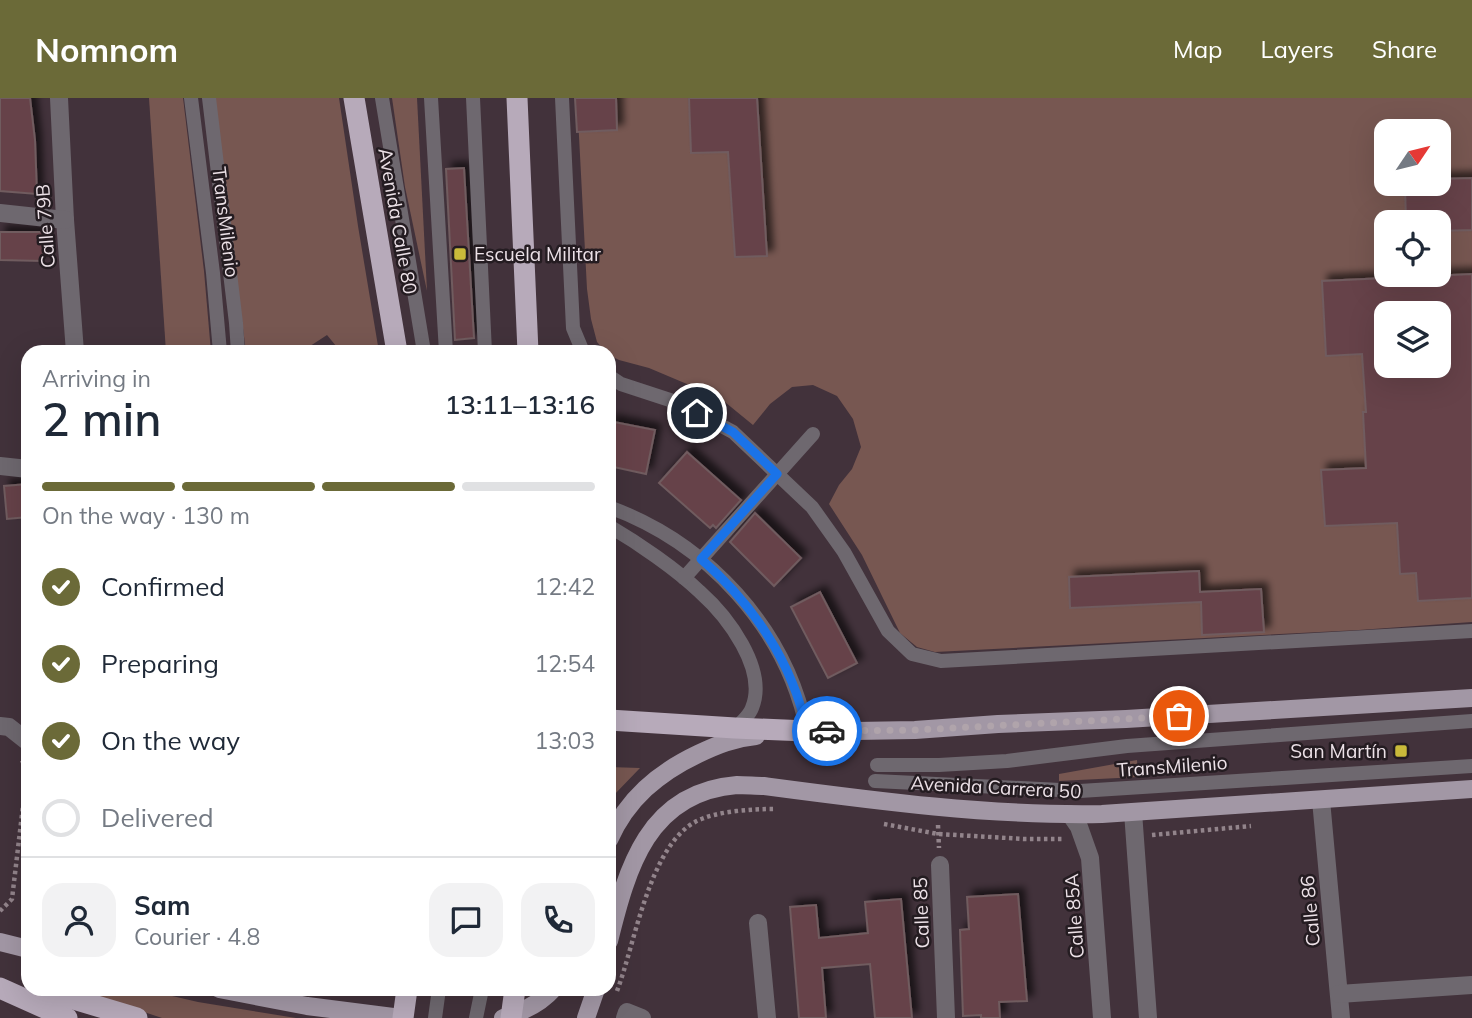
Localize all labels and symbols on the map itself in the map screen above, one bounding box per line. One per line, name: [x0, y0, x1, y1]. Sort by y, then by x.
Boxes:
north arrow: [1374, 119, 1451, 196]
street label: Avenida Calle 80: [373, 146, 423, 296]
street label: TransMilenio: [207, 165, 245, 279]
street label: Calle 79B: [30, 183, 60, 269]
place label: Escuela Militar: [474, 242, 601, 266]
marker: Escuela Militar: [452, 246, 468, 262]
pin: [667, 383, 727, 443]
pin: [1149, 686, 1209, 746]
courier: [792, 696, 862, 766]
place label: San Martín: [1290, 739, 1387, 763]
marker: San Martín: [1393, 743, 1409, 759]
street label: TransMilenio: [1116, 750, 1228, 782]
street label: Avenida Carrera 50: [910, 771, 1082, 803]
street label: Calle 85A: [1059, 873, 1089, 959]
street label: Calle 86: [1295, 874, 1325, 948]
street label: Calle 85: [908, 877, 934, 949]

